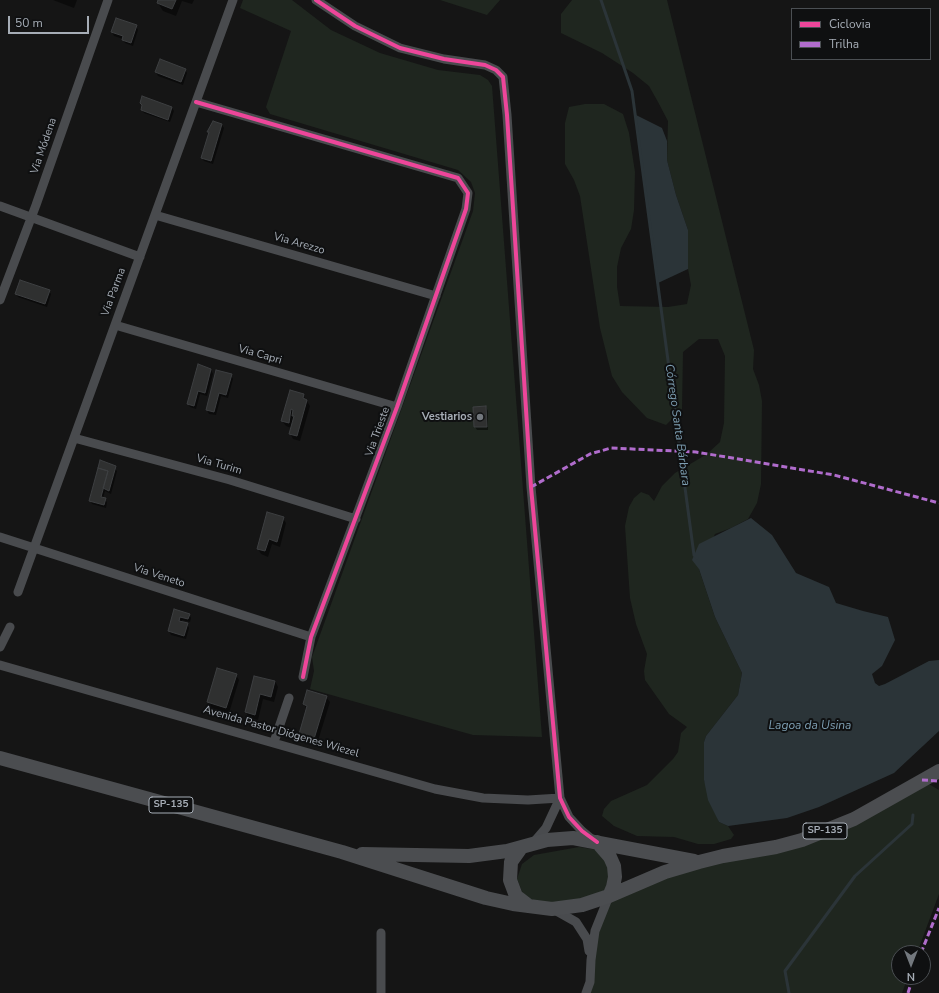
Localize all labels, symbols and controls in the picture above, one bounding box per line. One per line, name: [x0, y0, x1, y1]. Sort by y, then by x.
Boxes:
scale bar: [10, 8, 91, 34]
legend: [791, 8, 931, 60]
text: 50 m: [15, 15, 43, 31]
text: Ciclovia: [829, 16, 871, 32]
text: Trilha: [829, 36, 859, 52]
street label: Via Módena: [28, 116, 60, 176]
street label: Via Arezzo: [272, 230, 326, 258]
street label: Via Parma: [99, 266, 129, 318]
street label: Via Capri: [237, 342, 283, 368]
water label: Córrego Santa Bárbara: [661, 363, 693, 487]
street label: Via Trieste: [363, 405, 393, 459]
place label: Vestiarios: [422, 410, 472, 424]
marker: Vestiarios: [475, 412, 485, 422]
street label: Via Turim: [195, 452, 243, 478]
street label: Via Veneto: [131, 561, 187, 591]
street label: Avenida Pastor Diógenes Wiezel: [202, 703, 360, 761]
water label: Lagoa da Usina: [769, 719, 851, 733]
road number: SP-135: [149, 797, 193, 813]
road number: SP-135: [803, 823, 847, 839]
north arrow: [891, 945, 931, 985]
text: N: [907, 969, 915, 984]

